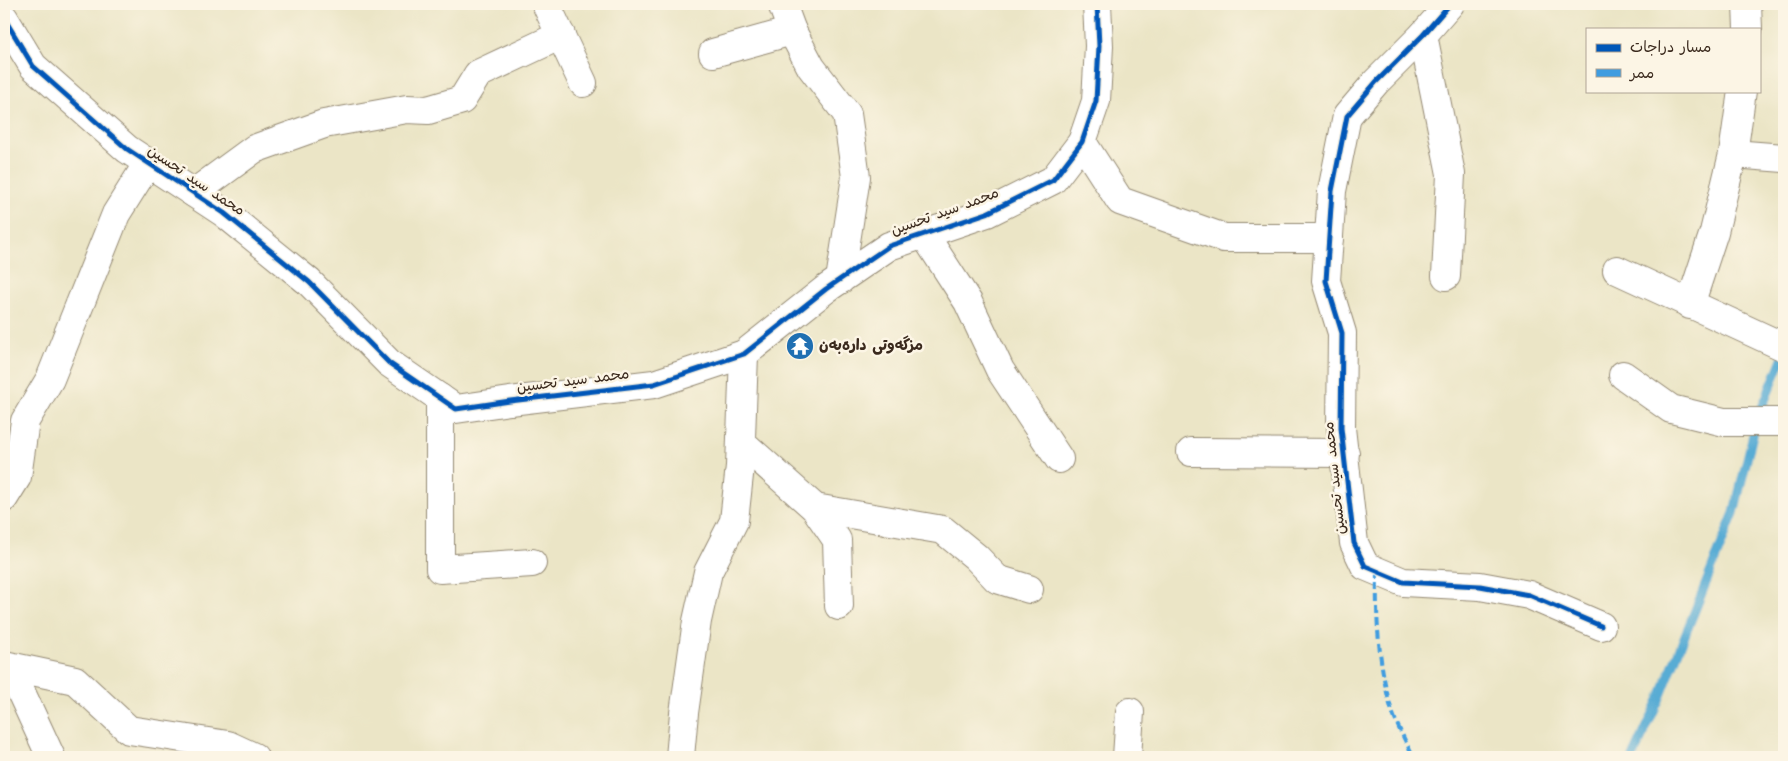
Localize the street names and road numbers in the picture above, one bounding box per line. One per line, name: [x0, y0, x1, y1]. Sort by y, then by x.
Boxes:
street label: محمد سید تحسین: [142, 139, 250, 223]
street label: محمد سید تحسین: [888, 181, 1002, 243]
street label: محمد سید تحسین: [515, 362, 631, 400]
street label: محمد سید تحسین: [1317, 420, 1353, 536]

